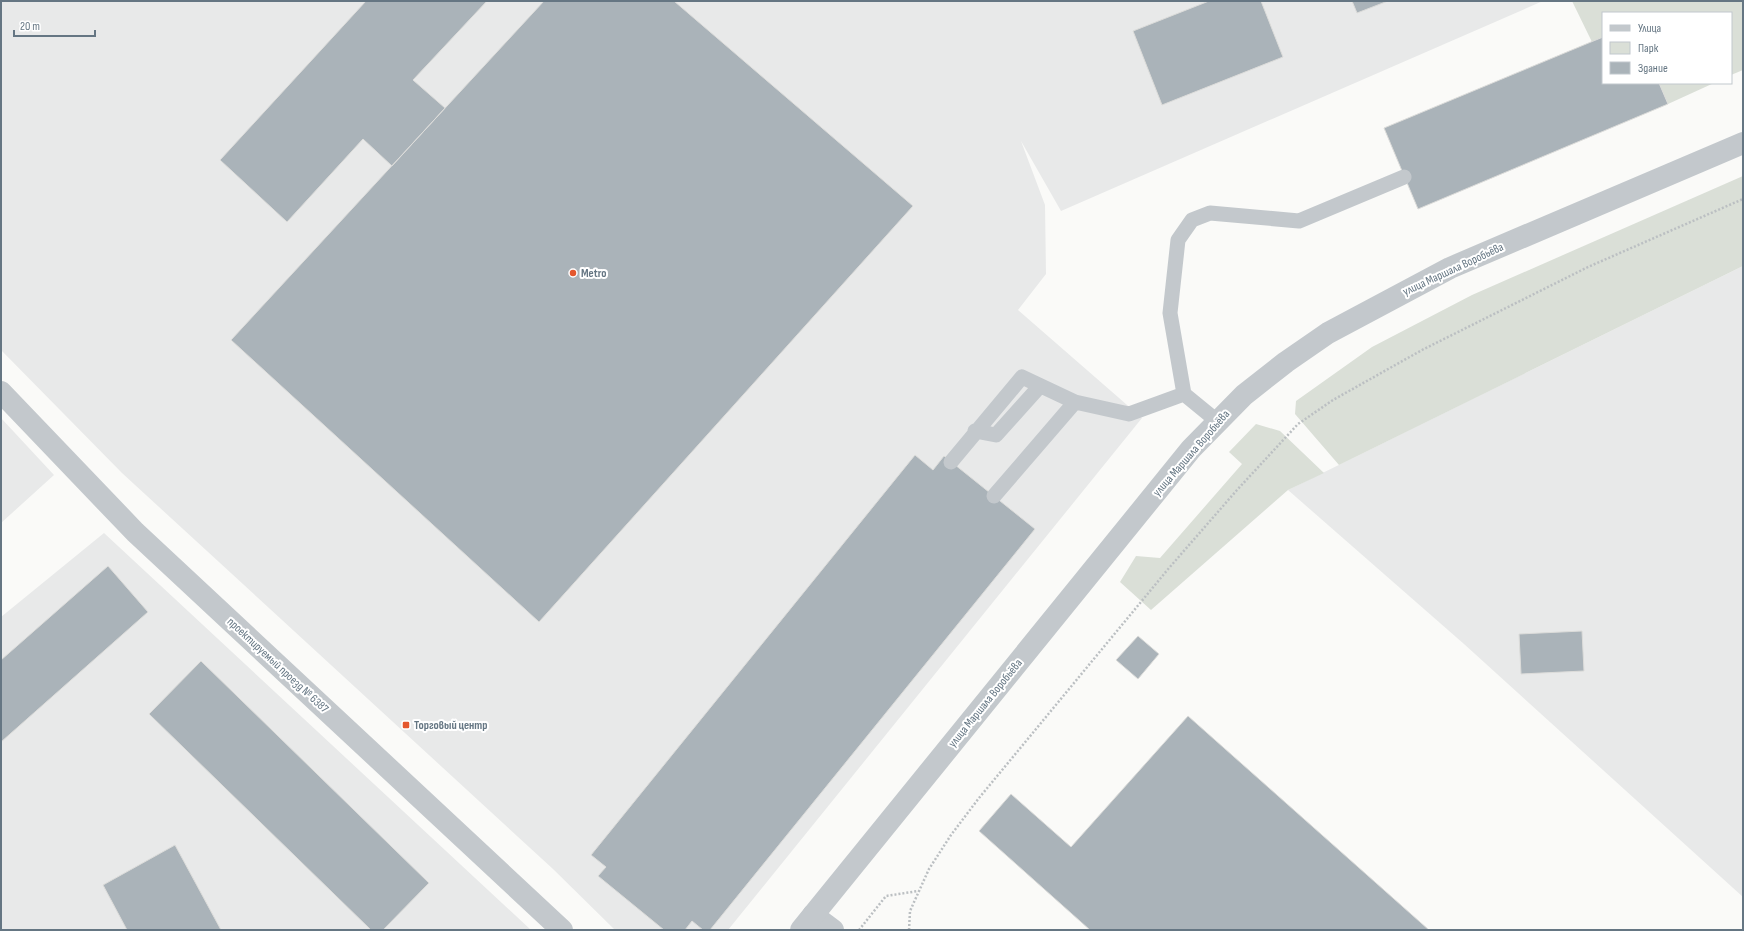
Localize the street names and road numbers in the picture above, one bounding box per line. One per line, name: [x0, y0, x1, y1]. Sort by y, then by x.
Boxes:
street label: улица Маршала Воробьёва: [1400, 239, 1506, 299]
street label: улица Маршала Воробьёва: [1150, 407, 1233, 500]
street label: проектируемый проезд № 6387: [224, 614, 332, 716]
street label: улица Маршала Воробьёва: [945, 656, 1026, 751]

